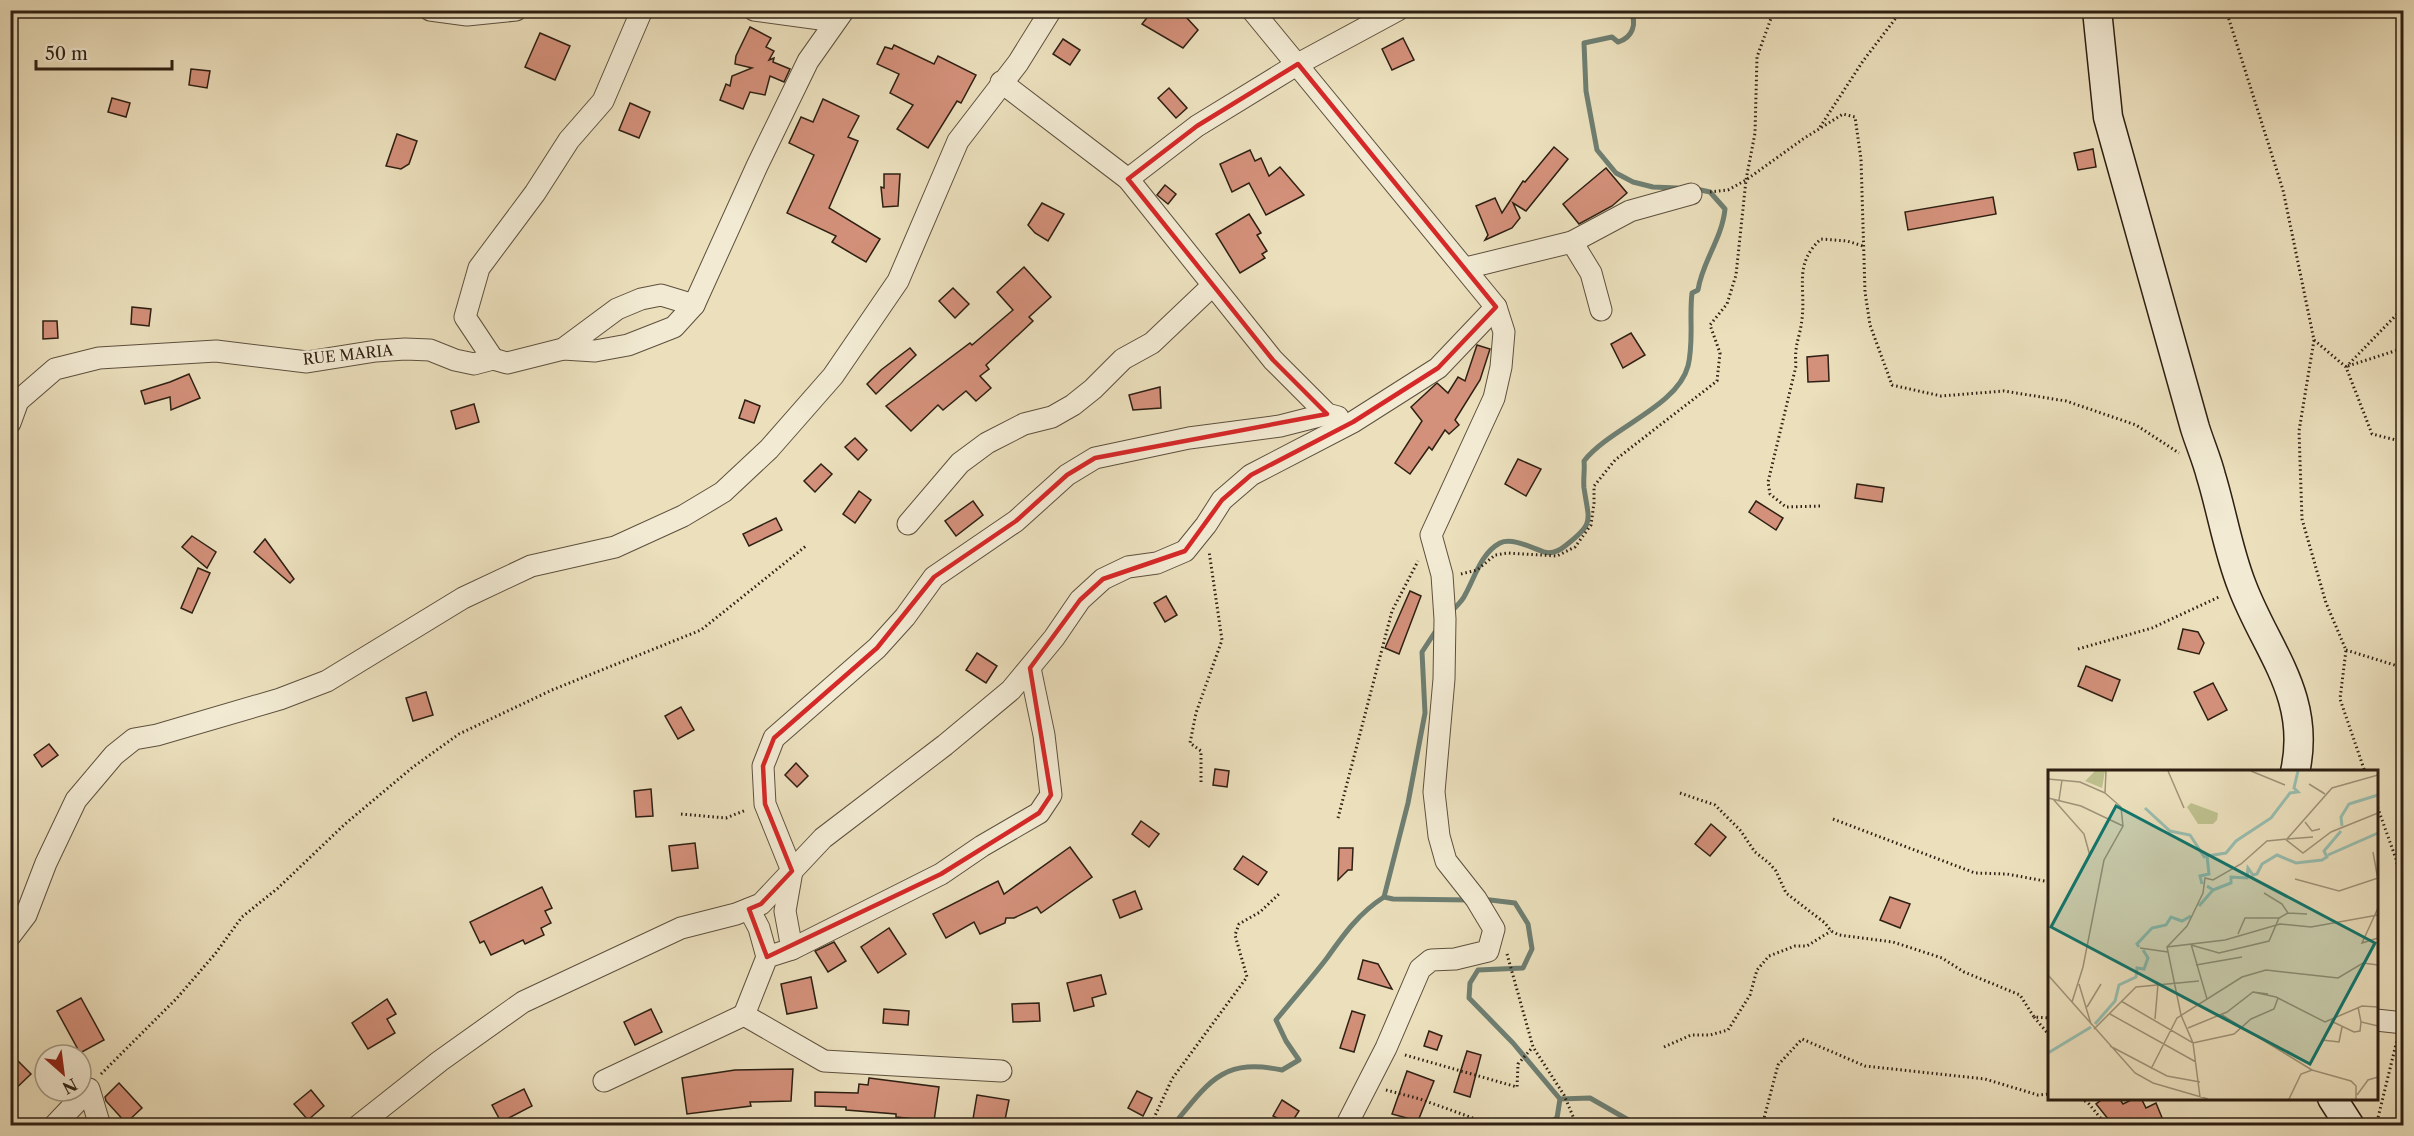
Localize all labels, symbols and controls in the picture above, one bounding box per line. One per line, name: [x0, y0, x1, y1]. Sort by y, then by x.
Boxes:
scale bar: [36, 33, 172, 71]
text: 50 m: [45, 43, 88, 65]
street label: RUE MARIA: [302, 340, 395, 369]
inset map: [2048, 770, 2378, 1100]
north arrow: [33, 1043, 93, 1103]
text: N: [59, 1074, 81, 1098]

